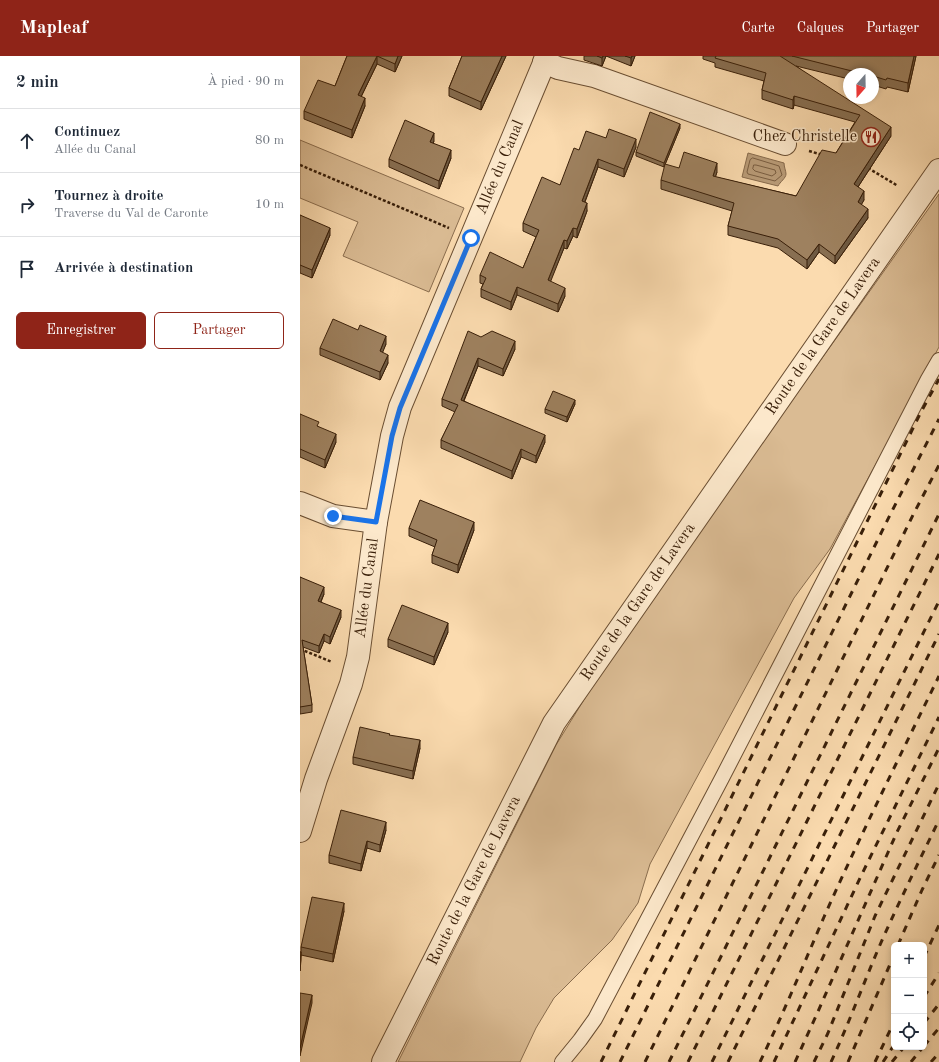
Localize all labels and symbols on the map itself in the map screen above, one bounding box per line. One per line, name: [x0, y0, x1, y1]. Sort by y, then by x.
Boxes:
north arrow: [843, 68, 879, 104]
street label: Allée du Canal: [473, 118, 527, 217]
restaurant icon: Chez Christelle: [860, 126, 882, 148]
place label: Chez Christelle: [752, 129, 857, 145]
route start: [462, 229, 480, 247]
street label: Route de la Gare de Lavera: [763, 254, 884, 418]
route end: [324, 507, 342, 525]
street label: Route de la Gare de Lavera: [578, 520, 699, 684]
street label: Allée du Canal: [353, 537, 382, 639]
street label: Route de la Gare de Lavera: [425, 793, 524, 968]

